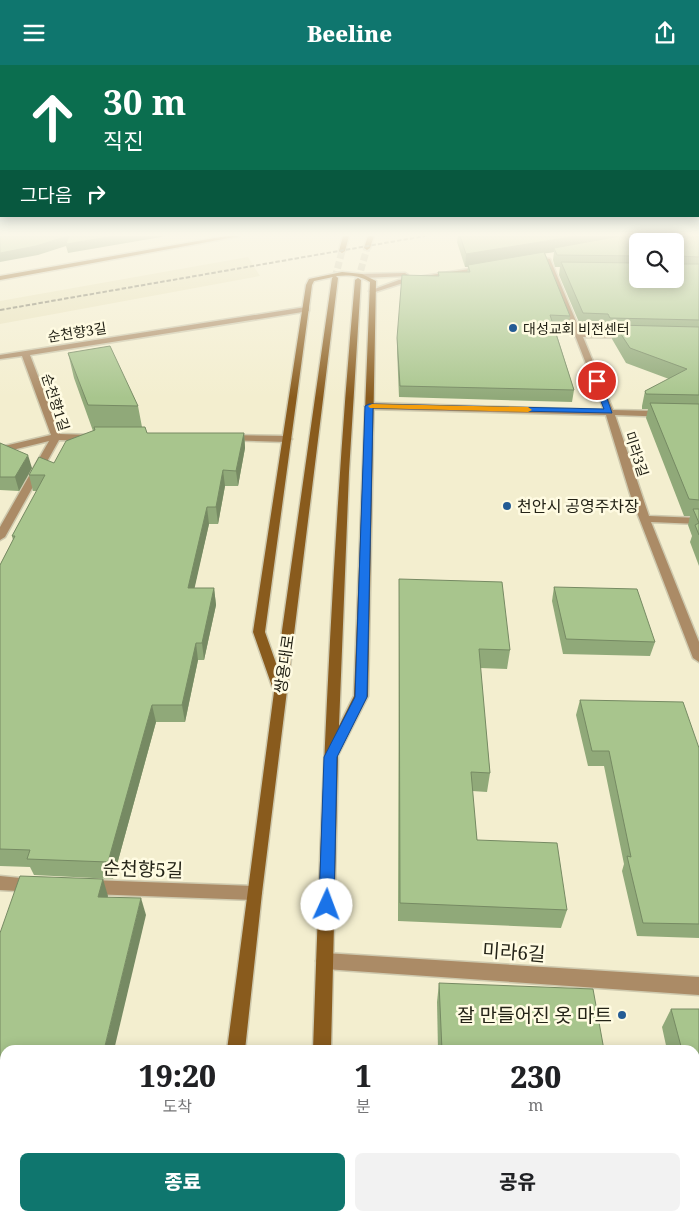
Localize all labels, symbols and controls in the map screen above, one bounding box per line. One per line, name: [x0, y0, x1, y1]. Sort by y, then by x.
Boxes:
text: Beeline: [307, 18, 392, 48]
icon: menu: [20, 19, 48, 47]
icon: share: [651, 19, 679, 47]
text: 30 m: [103, 78, 186, 125]
icon: ahead: [20, 85, 85, 150]
text: 직진: [103, 125, 143, 155]
icon: right: [82, 180, 110, 208]
text: 그다음: [20, 182, 72, 208]
map controls: [629, 233, 684, 288]
button: search: [629, 233, 684, 288]
street label: 순천향3길: [46, 318, 108, 346]
place label: 대성교회 비전센터: [523, 319, 630, 338]
marker: 대성교회 비전센터: [507, 322, 519, 334]
pin: [576, 360, 618, 402]
icon: arrive: [583, 367, 611, 395]
street label: 순천향1길: [38, 371, 74, 433]
street label: 미라3길: [621, 429, 653, 479]
place label: 천안시 공영주차장: [517, 495, 639, 517]
marker: 천안시 공영주차장: [501, 500, 513, 512]
street label: 쌍용대로: [269, 633, 299, 695]
street label: 순천향5길: [102, 855, 184, 883]
position arrow: [300, 878, 352, 930]
street label: 미라6길: [482, 937, 546, 967]
place label: 잘 만들어진 옷 마트: [457, 1002, 612, 1028]
marker: 잘 만들어진 옷 마트: [616, 1009, 628, 1021]
text: 19:20: [139, 1055, 216, 1096]
text: 1: [355, 1055, 372, 1096]
text: 230: [510, 1056, 561, 1097]
text: m: [528, 1094, 543, 1116]
text: 도착: [163, 1095, 192, 1117]
text: 분: [356, 1095, 371, 1117]
button: 종료: [20, 1153, 345, 1211]
button: 공유: [355, 1153, 680, 1211]

